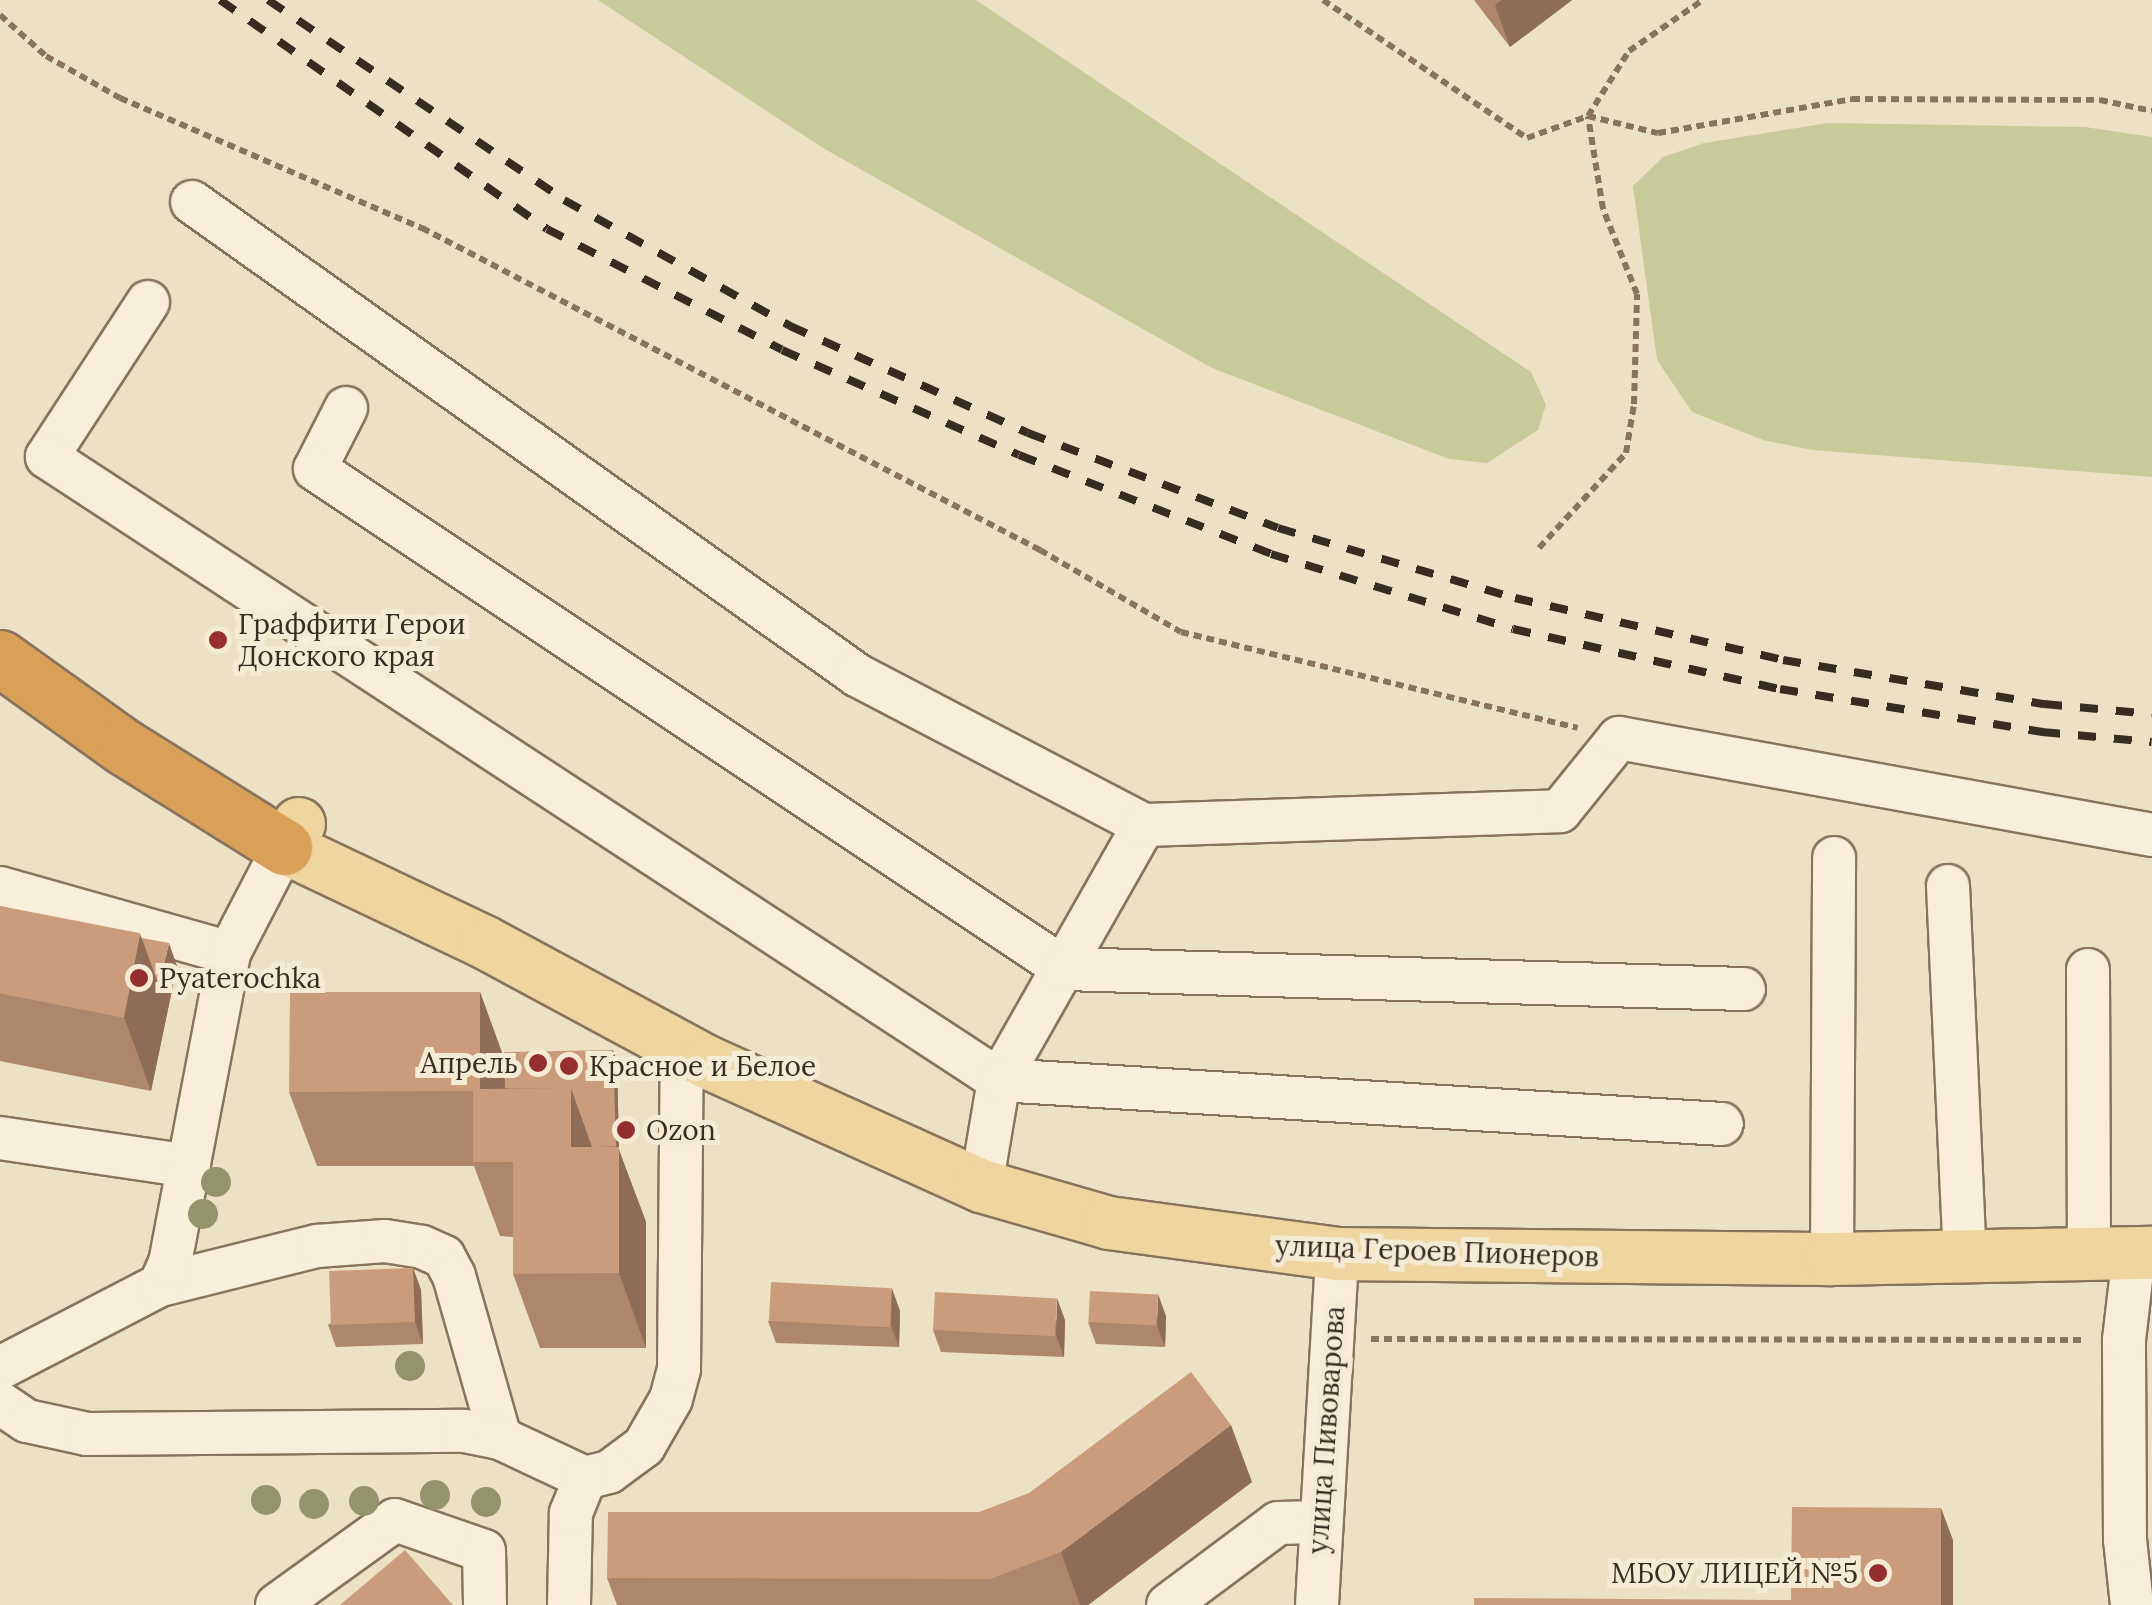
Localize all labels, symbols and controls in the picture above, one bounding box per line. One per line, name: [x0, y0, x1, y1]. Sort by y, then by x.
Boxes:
place label: Граффити Герои Донского края: [238, 607, 466, 673]
marker: Граффити Герои Донского края: [207, 629, 229, 651]
place label: Pyaterochka: [159, 961, 321, 995]
marker: Pyaterochka: [128, 967, 150, 989]
place label: Апрель: [421, 1046, 518, 1080]
place label: Красное и Белое: [589, 1049, 816, 1083]
marker: Апрель: [527, 1052, 549, 1074]
marker: Красное и Белое: [558, 1055, 580, 1077]
place label: Ozon: [646, 1113, 716, 1147]
marker: Ozon: [615, 1119, 637, 1141]
street label: улица Героев Пионеров: [1275, 1229, 1599, 1273]
street label: улица Пивоварова: [1301, 1305, 1351, 1555]
place label: МБОУ ЛИЦЕЙ №5: [1611, 1556, 1858, 1590]
marker: МБОУ ЛИЦЕЙ №5: [1867, 1562, 1889, 1584]

